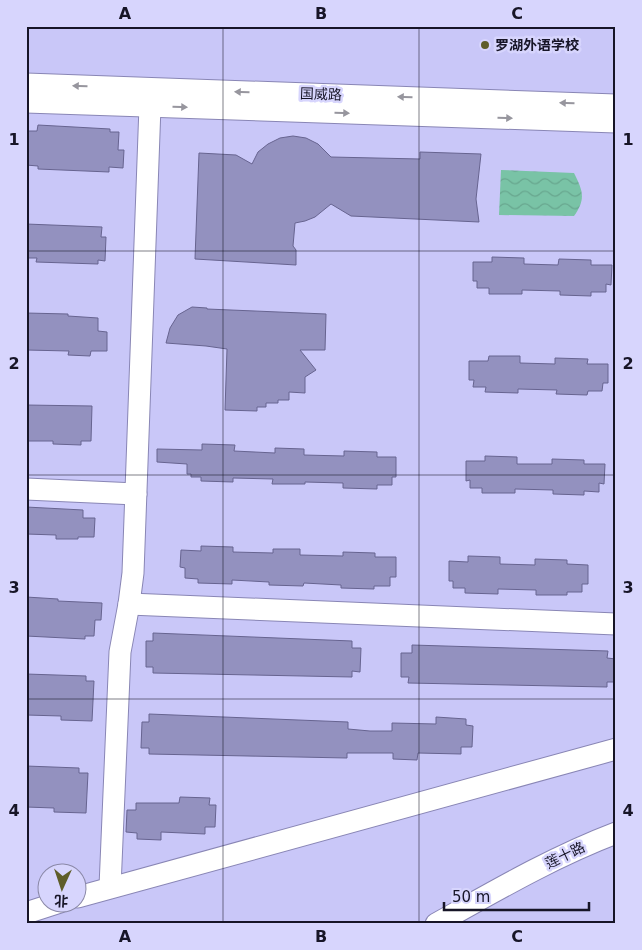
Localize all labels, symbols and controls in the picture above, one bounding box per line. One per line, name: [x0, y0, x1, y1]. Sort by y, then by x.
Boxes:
text: A: [119, 4, 132, 23]
text: B: [315, 4, 327, 23]
text: C: [511, 4, 523, 23]
place label: 罗湖外语学校: [495, 37, 579, 53]
marker: 罗湖外语学校: [479, 39, 491, 51]
one-way arrow: [72, 82, 88, 90]
street label: 国威路: [300, 85, 342, 103]
one-way arrow: [234, 87, 250, 95]
one-way arrow: [396, 93, 412, 101]
one-way arrow: [559, 99, 575, 107]
one-way arrow: [172, 103, 188, 111]
one-way arrow: [335, 109, 351, 117]
one-way arrow: [497, 114, 513, 122]
text: 1: [8, 130, 20, 149]
text: 1: [622, 130, 634, 149]
text: 2: [8, 354, 20, 373]
text: 2: [622, 354, 634, 373]
text: 3: [8, 578, 20, 597]
text: 3: [622, 578, 634, 597]
text: 4: [8, 801, 20, 820]
text: 4: [622, 801, 634, 820]
street label: 莲十路: [543, 839, 587, 871]
north arrow: [38, 862, 88, 912]
scale bar: [444, 880, 590, 912]
text: 50 m: [452, 888, 490, 906]
text: 北: [54, 893, 69, 909]
text: A: [119, 927, 132, 946]
text: B: [315, 927, 327, 946]
text: C: [511, 927, 523, 946]

